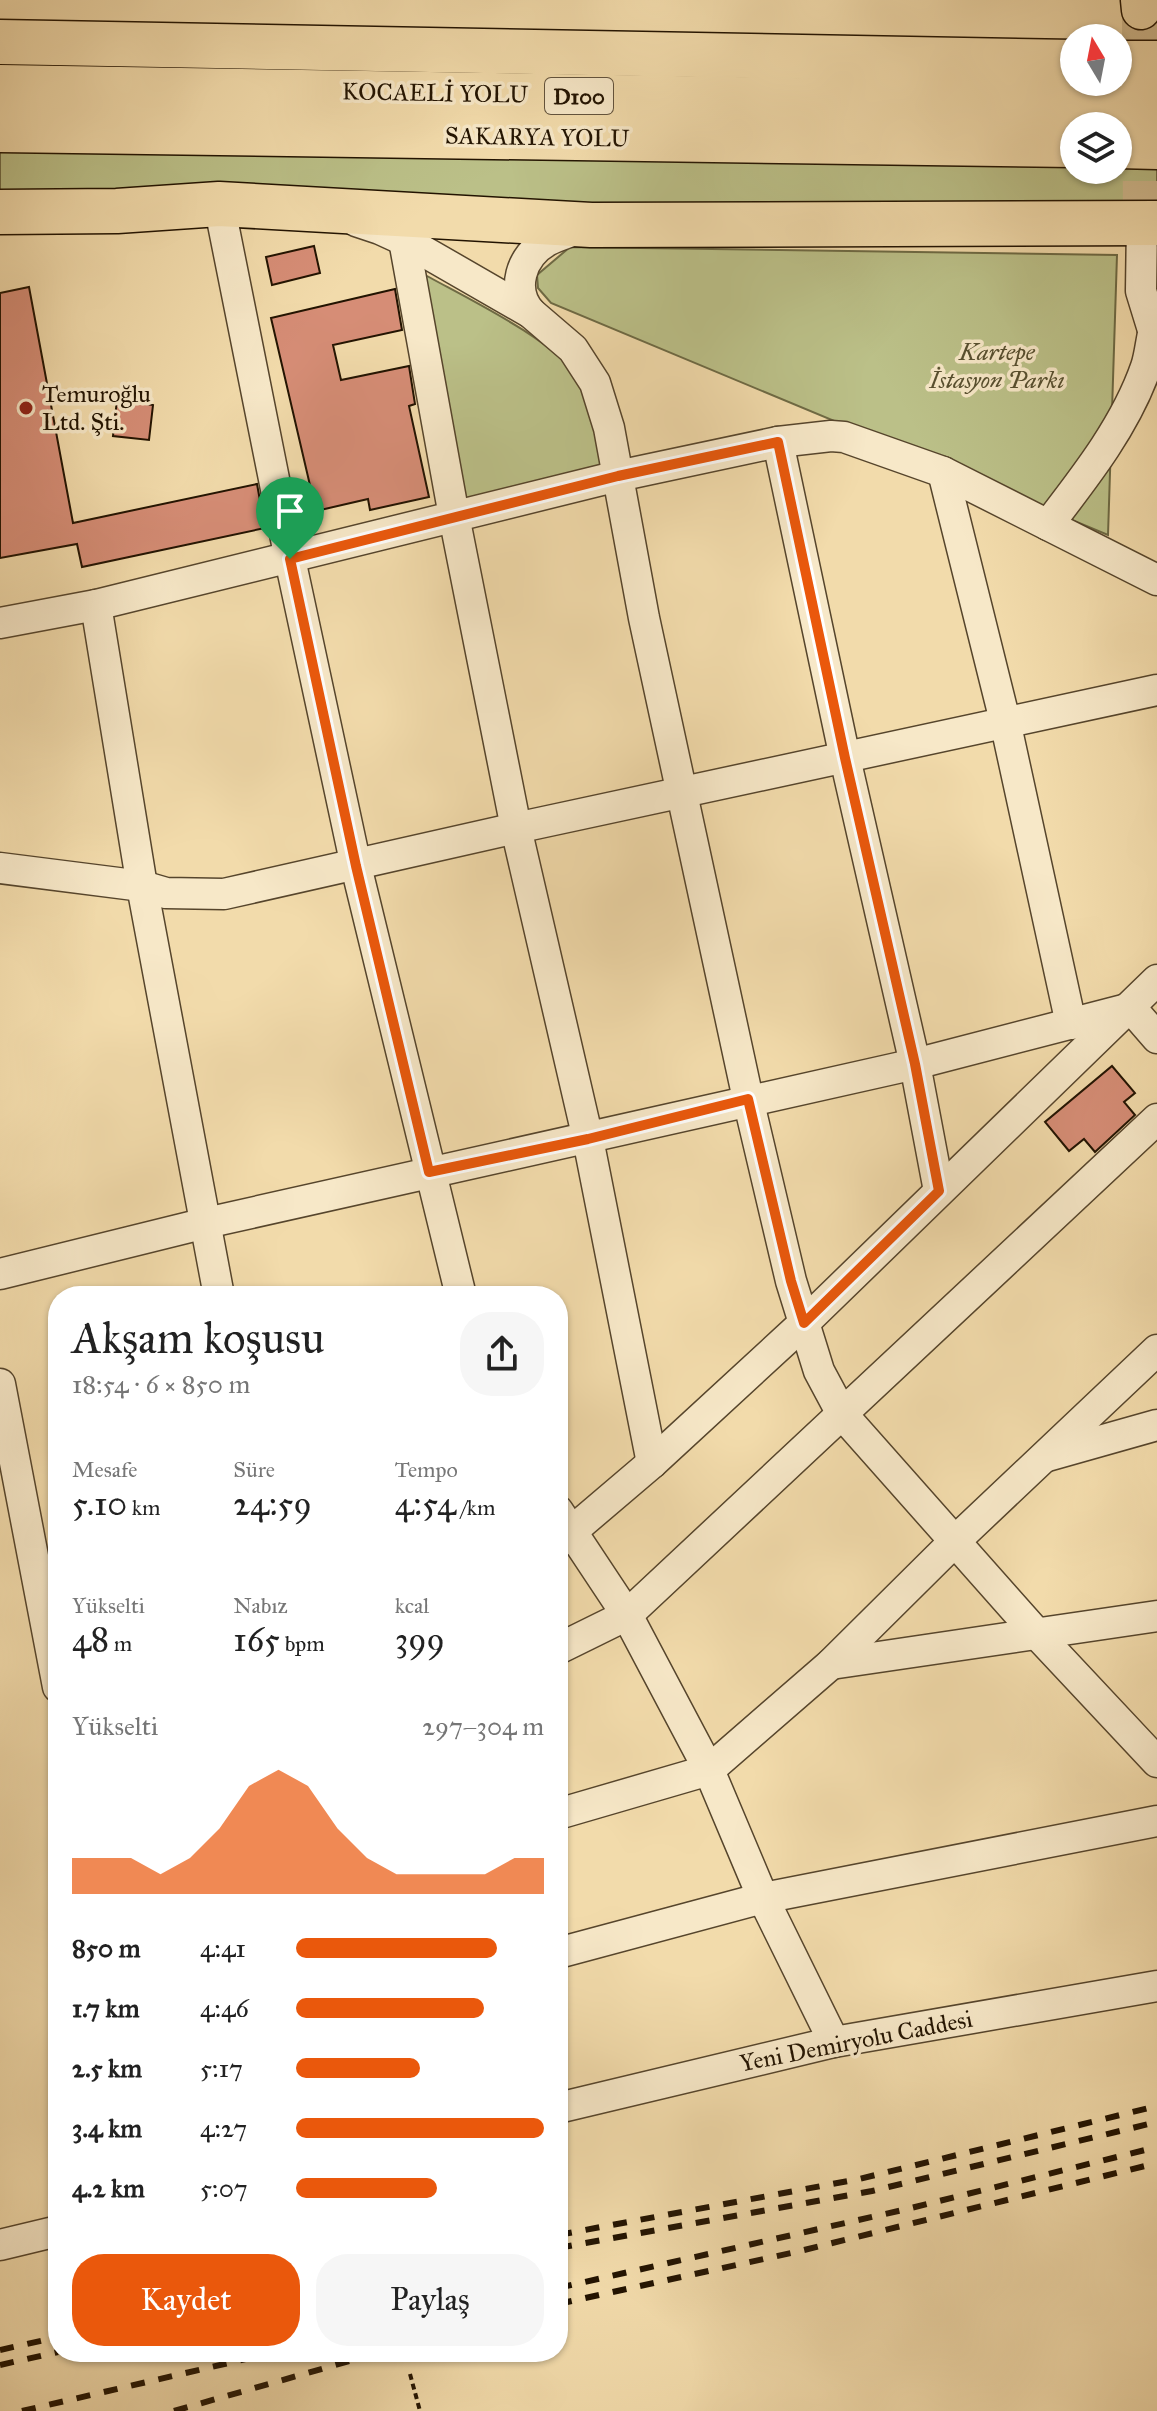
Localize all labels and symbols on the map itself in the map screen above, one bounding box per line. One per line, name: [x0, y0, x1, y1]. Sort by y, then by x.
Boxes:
north arrow: [1060, 24, 1132, 96]
street label: KOCAELİ YOLU: [342, 76, 528, 110]
road number: D100: [545, 78, 613, 114]
street label: SAKARYA YOLU: [445, 120, 630, 154]
park label: Kartepe İstasyon Parkı: [929, 337, 1064, 395]
place label: Temuroğlu Ltd. Şti.: [42, 379, 151, 437]
marker: Temuroğlu Ltd. Şti.: [17, 399, 35, 417]
pin: [256, 477, 324, 559]
street label: Yeni Demiryolu Caddesi: [737, 2004, 975, 2078]

